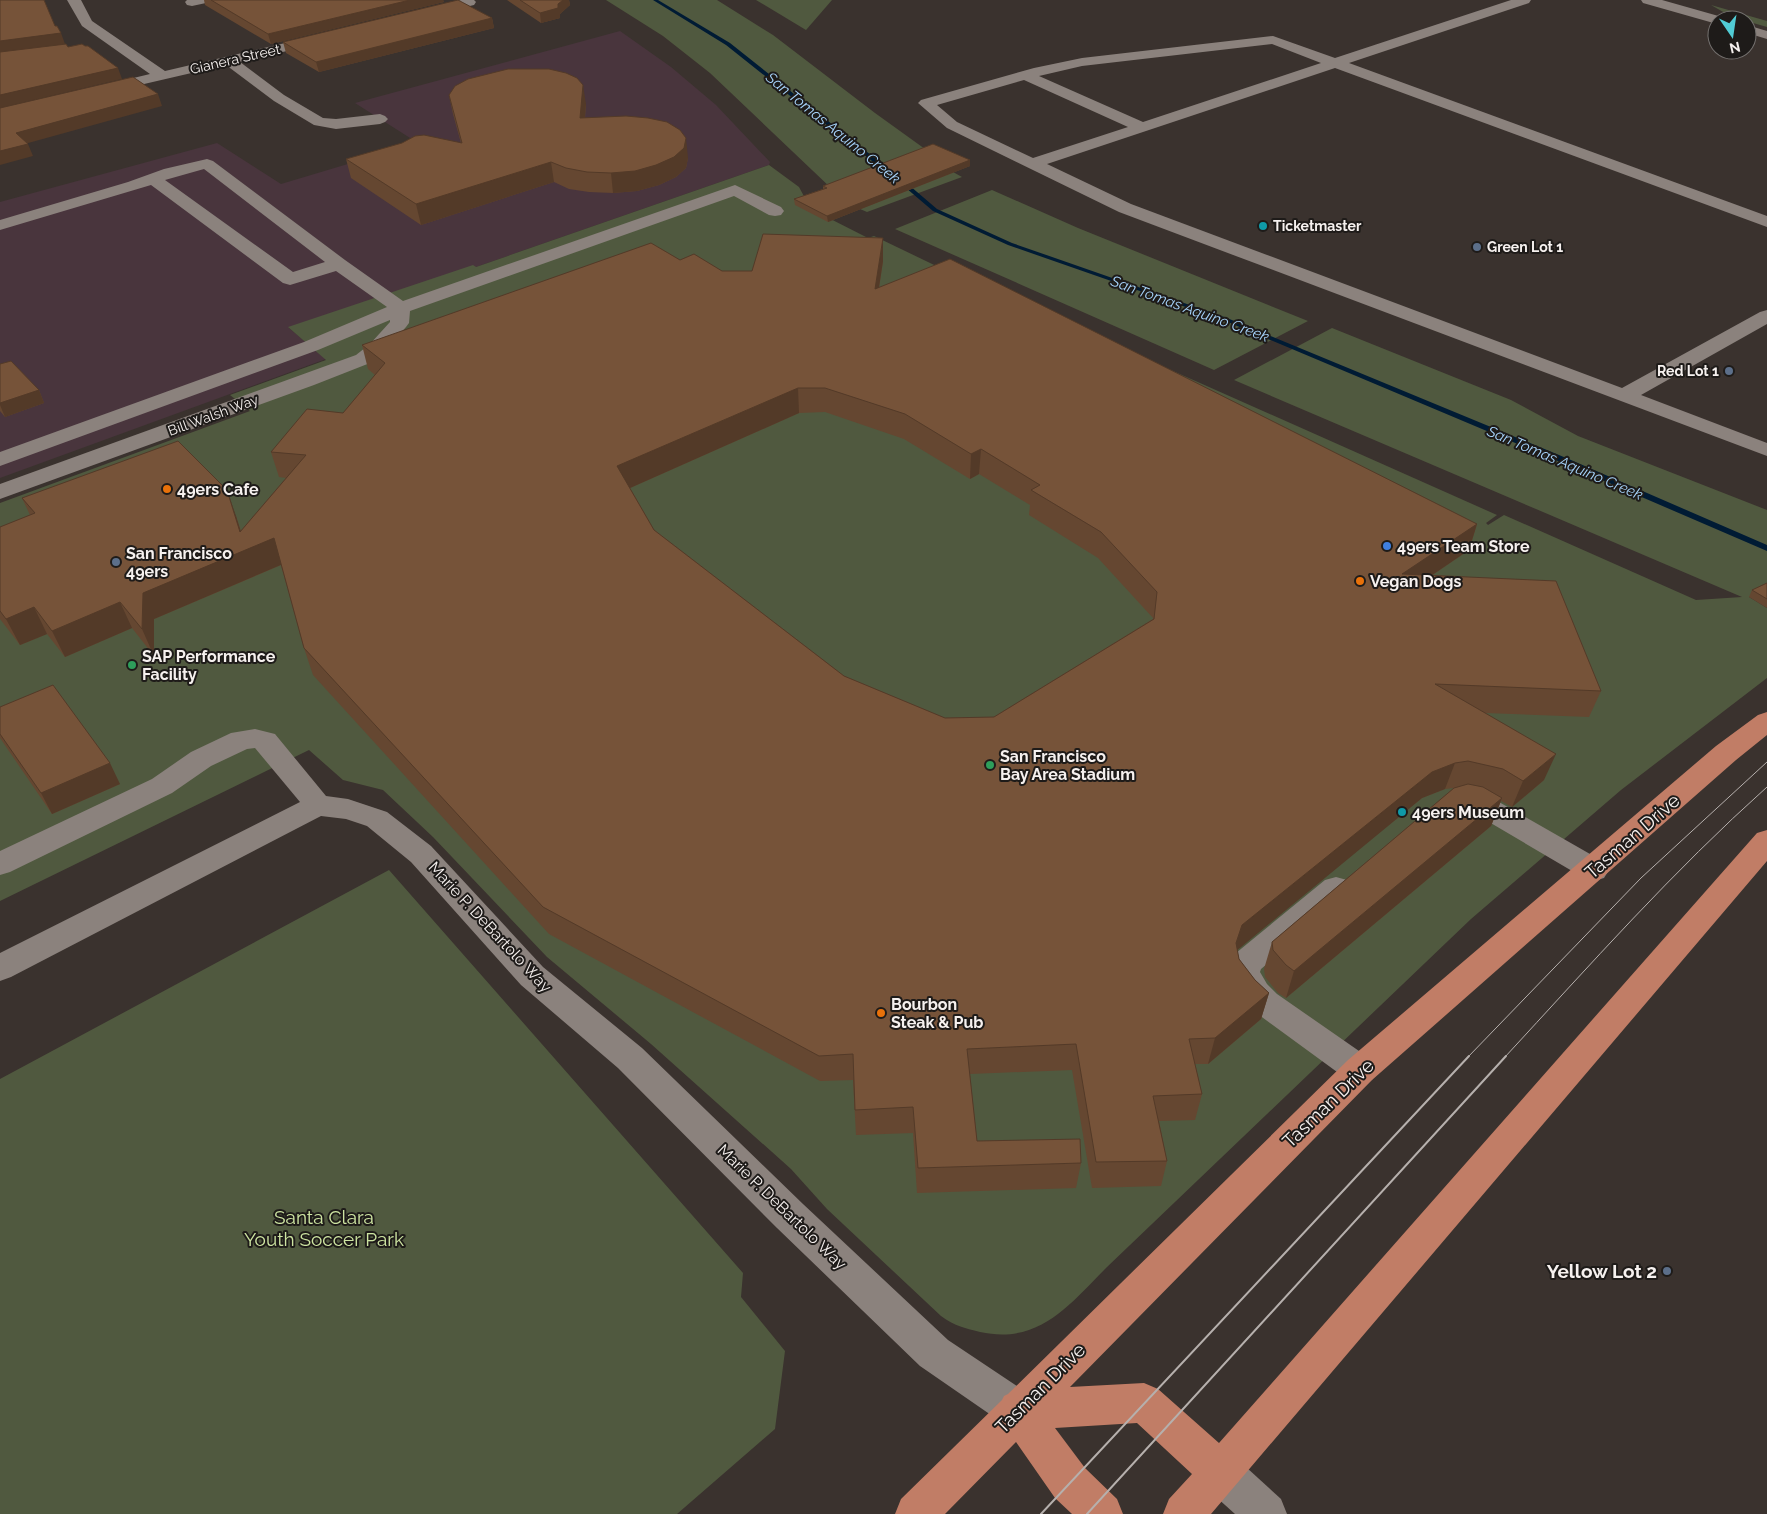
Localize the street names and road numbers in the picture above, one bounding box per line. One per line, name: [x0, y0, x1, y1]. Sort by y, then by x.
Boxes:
street label: Gianera Street: [188, 41, 282, 77]
street label: Bill Walsh Way: [166, 391, 261, 439]
street label: Tasman Drive: [1580, 789, 1684, 883]
street label: Marie P. DeBartolo Way: [424, 858, 556, 997]
street label: Tasman Drive: [1278, 1054, 1378, 1152]
street label: Marie P. DeBartolo Way: [714, 1141, 851, 1274]
street label: Tasman Drive: [990, 1338, 1090, 1438]

